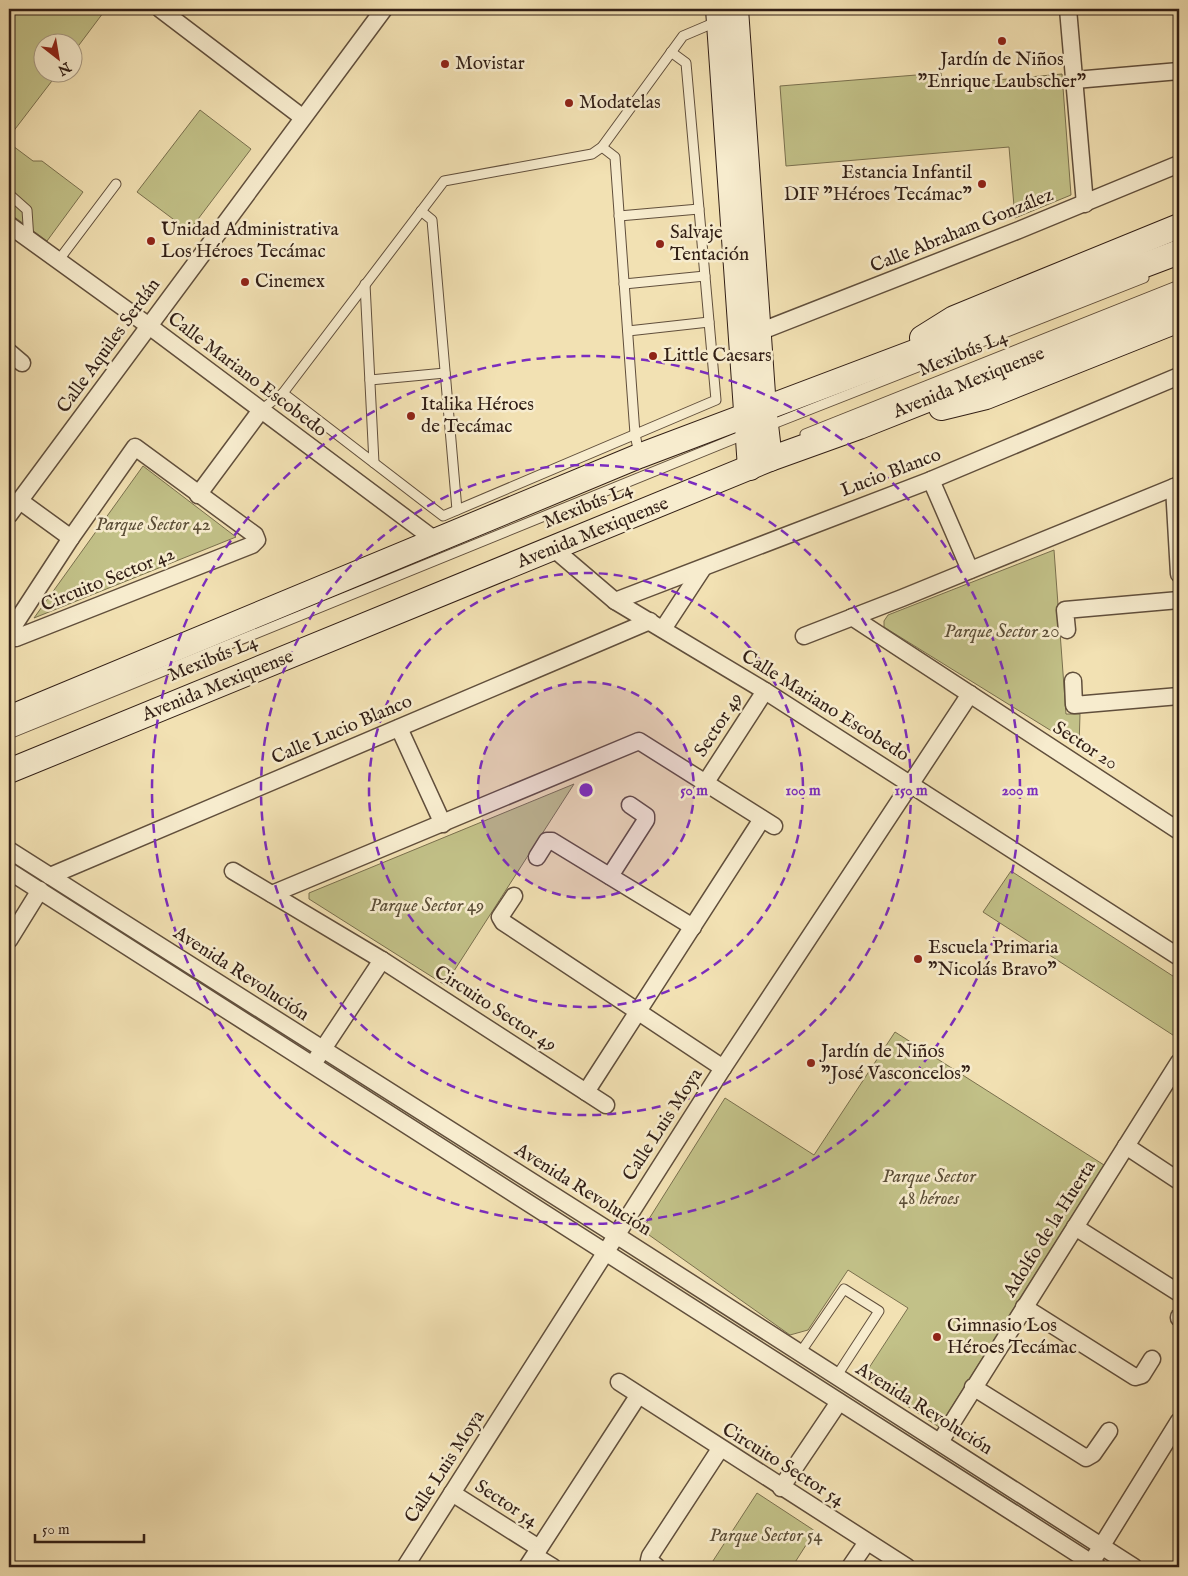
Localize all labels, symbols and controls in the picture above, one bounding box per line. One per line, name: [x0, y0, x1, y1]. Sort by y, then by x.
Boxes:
north arrow: [32, 32, 82, 82]
marker: Jardín de Niños "Enrique Laubscher": [996, 35, 1008, 47]
place label: Jardín de Niños "Enrique Laubscher": [918, 48, 1086, 94]
place label: Movistar: [455, 52, 525, 76]
text: N: [54, 57, 75, 79]
marker: Movistar: [439, 58, 451, 70]
place label: Modatelas: [579, 91, 661, 115]
marker: Modatelas: [563, 97, 575, 109]
place label: Estancia Infantil DIF "Héroes Tecámac": [784, 161, 973, 207]
marker: Estancia Infantil DIF "Héroes Tecámac": [976, 178, 988, 190]
street label: Calle Abraham González: [867, 183, 1057, 279]
place label: Unidad Administrativa Los Héroes Tecámac: [161, 218, 340, 264]
place label: Salvaje Tentación: [670, 221, 749, 267]
marker: Unidad Administrativa Los Héroes Tecámac: [145, 235, 157, 247]
marker: Salvaje Tentación: [654, 238, 666, 250]
place label: Cinemex: [255, 270, 325, 294]
street label: Calle Aquiles Serdán: [52, 274, 166, 418]
marker: Cinemex: [239, 276, 251, 288]
street label: Calle Mariano Escobedo: [163, 307, 331, 443]
street label: Mexibús L4: [915, 325, 1012, 383]
street label: Avenida Mexiquense: [889, 342, 1049, 425]
place label: Little Caesars: [663, 344, 772, 368]
marker: Little Caesars: [647, 350, 659, 362]
place label: Italika Héroes de Tecámac: [421, 393, 534, 439]
marker: Italika Héroes de Tecámac: [405, 410, 417, 422]
street label: Lucio Blanco: [838, 443, 944, 503]
street label: Mexibús L4: [540, 477, 637, 535]
street label: Avenida Mexiquense: [513, 492, 673, 575]
park label: Parque Sector 42: [95, 513, 211, 537]
street label: Circuito Sector 42: [38, 542, 178, 618]
park label: Parque Sector 20: [944, 620, 1060, 644]
street label: Mexibús L4: [165, 630, 262, 688]
street label: Avenida Mexiquense: [138, 645, 298, 728]
street label: Calle Mariano Escobedo: [737, 645, 913, 767]
street label: Sector 49: [689, 688, 749, 762]
street label: Calle Lucio Blanco: [268, 690, 416, 770]
street label: Sector 20: [1048, 716, 1122, 776]
centre of rings: [577, 781, 595, 799]
text: 50 m: [680, 781, 708, 800]
text: 100 m: [785, 781, 821, 800]
text: 150 m: [894, 781, 928, 800]
text: 200 m: [1002, 781, 1039, 800]
park label: Parque Sector 49: [370, 894, 484, 918]
street label: Avenida Revolución: [168, 921, 313, 1027]
place label: Escuela Primaria "Nicolás Bravo": [928, 936, 1059, 982]
marker: Escuela Primaria "Nicolás Bravo": [912, 953, 924, 965]
street label: Circuito Sector 49: [429, 960, 561, 1058]
place label: Jardín de Niños "José Vasconcelos": [819, 1040, 970, 1086]
marker: Jardín de Niños "José Vasconcelos": [805, 1057, 817, 1069]
street label: Calle Luis Moya: [618, 1064, 709, 1186]
street label: Avenida Revolución: [509, 1138, 656, 1242]
street label: Adolfo de la Huerta: [998, 1156, 1102, 1303]
park label: Parque Sector 48 héroes: [882, 1165, 977, 1211]
place label: Gimnasio Los Héroes Tecámac: [947, 1314, 1077, 1360]
marker: Gimnasio Los Héroes Tecámac: [931, 1331, 943, 1343]
street label: Avenida Revolución: [850, 1357, 997, 1461]
street label: Calle Luis Moya: [400, 1406, 491, 1528]
street label: Circuito Sector 54: [717, 1418, 849, 1513]
street label: Sector 54: [470, 1475, 543, 1534]
scale bar: [35, 1511, 144, 1543]
text: 50 m: [42, 1520, 70, 1539]
park label: Parque Sector 54: [709, 1524, 823, 1548]

